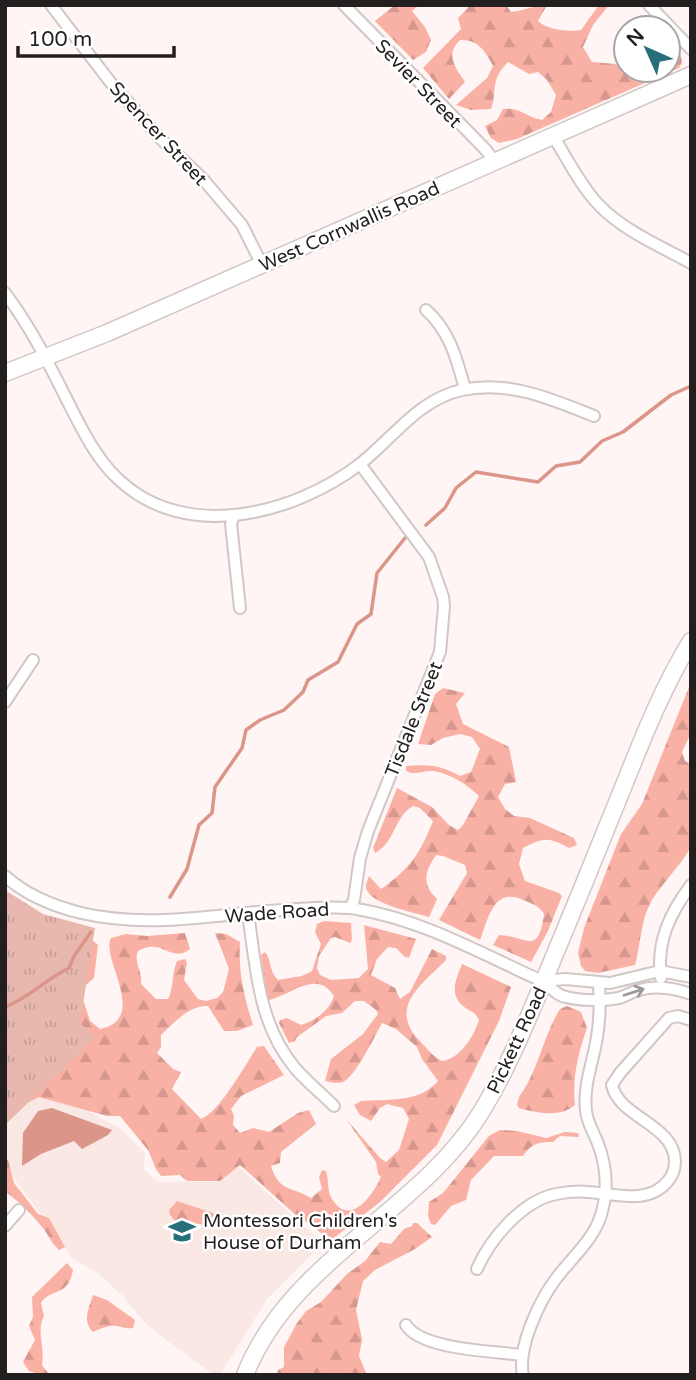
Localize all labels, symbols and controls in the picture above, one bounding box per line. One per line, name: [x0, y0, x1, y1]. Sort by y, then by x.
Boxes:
scale bar: [18, 14, 173, 58]
north arrow: [612, 14, 682, 84]
text: N: [623, 25, 649, 51]
text: 100 m: [28, 27, 92, 52]
street label: Sevier Street: [371, 35, 466, 132]
street label: Spencer Street: [105, 77, 212, 190]
street label: West Cornwallis Road: [256, 177, 443, 277]
street label: Tisdale Street: [381, 658, 447, 780]
street label: Wade Road: [224, 898, 330, 928]
street label: Pickett Road: [483, 983, 551, 1097]
one-way arrow: [623, 985, 645, 998]
place label: Montessori Children's House of Durham: [203, 1210, 398, 1254]
school or university icon: Montessori Children's House of Durham: [167, 1216, 197, 1246]

